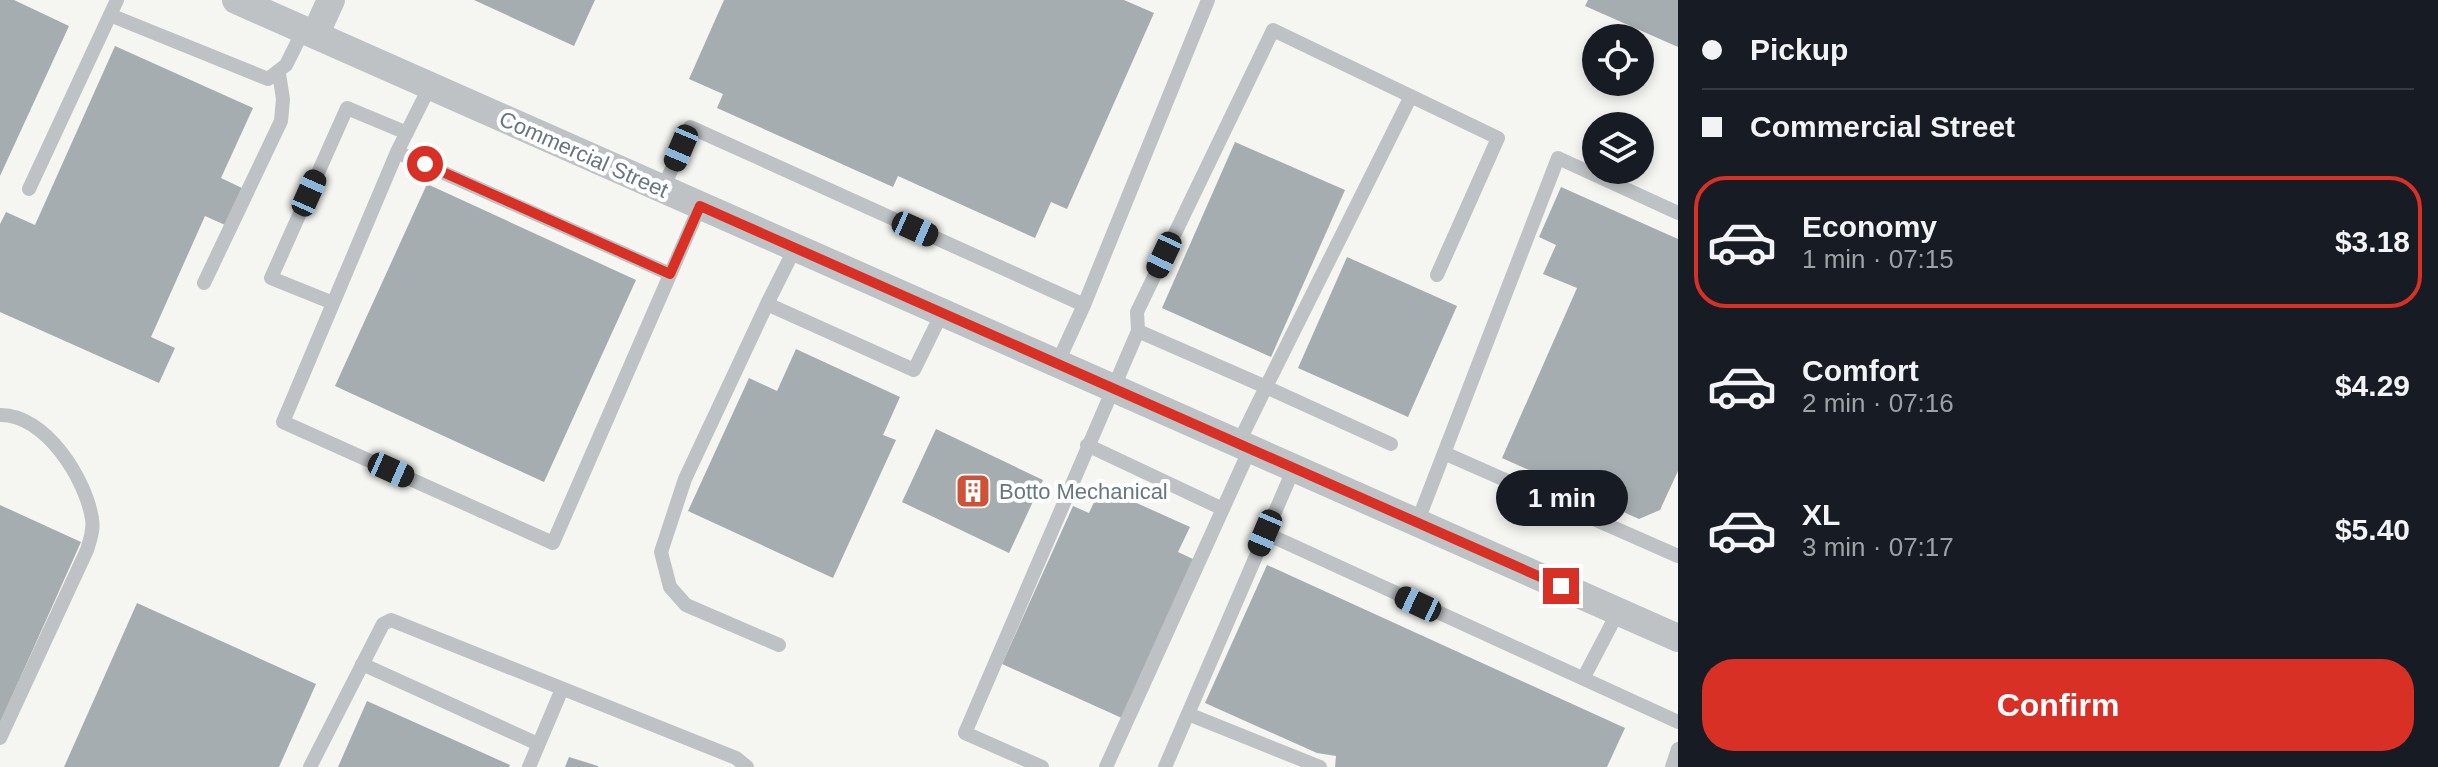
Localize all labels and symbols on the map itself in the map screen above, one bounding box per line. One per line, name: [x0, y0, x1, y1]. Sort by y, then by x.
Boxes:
street label: Commercial Street: [496, 106, 672, 203]
car: [661, 121, 701, 175]
route start: [407, 146, 443, 182]
car: [288, 166, 330, 220]
car: [888, 208, 942, 250]
car: [1143, 228, 1185, 282]
car: [364, 449, 418, 491]
callout: 1 min: [1495, 470, 1627, 526]
building icon: Botto Mechanical: [954, 472, 992, 510]
place label: Botto Mechanical: [999, 479, 1168, 504]
car: [1245, 506, 1285, 560]
route end: [1543, 568, 1579, 604]
car: [1391, 583, 1445, 625]

